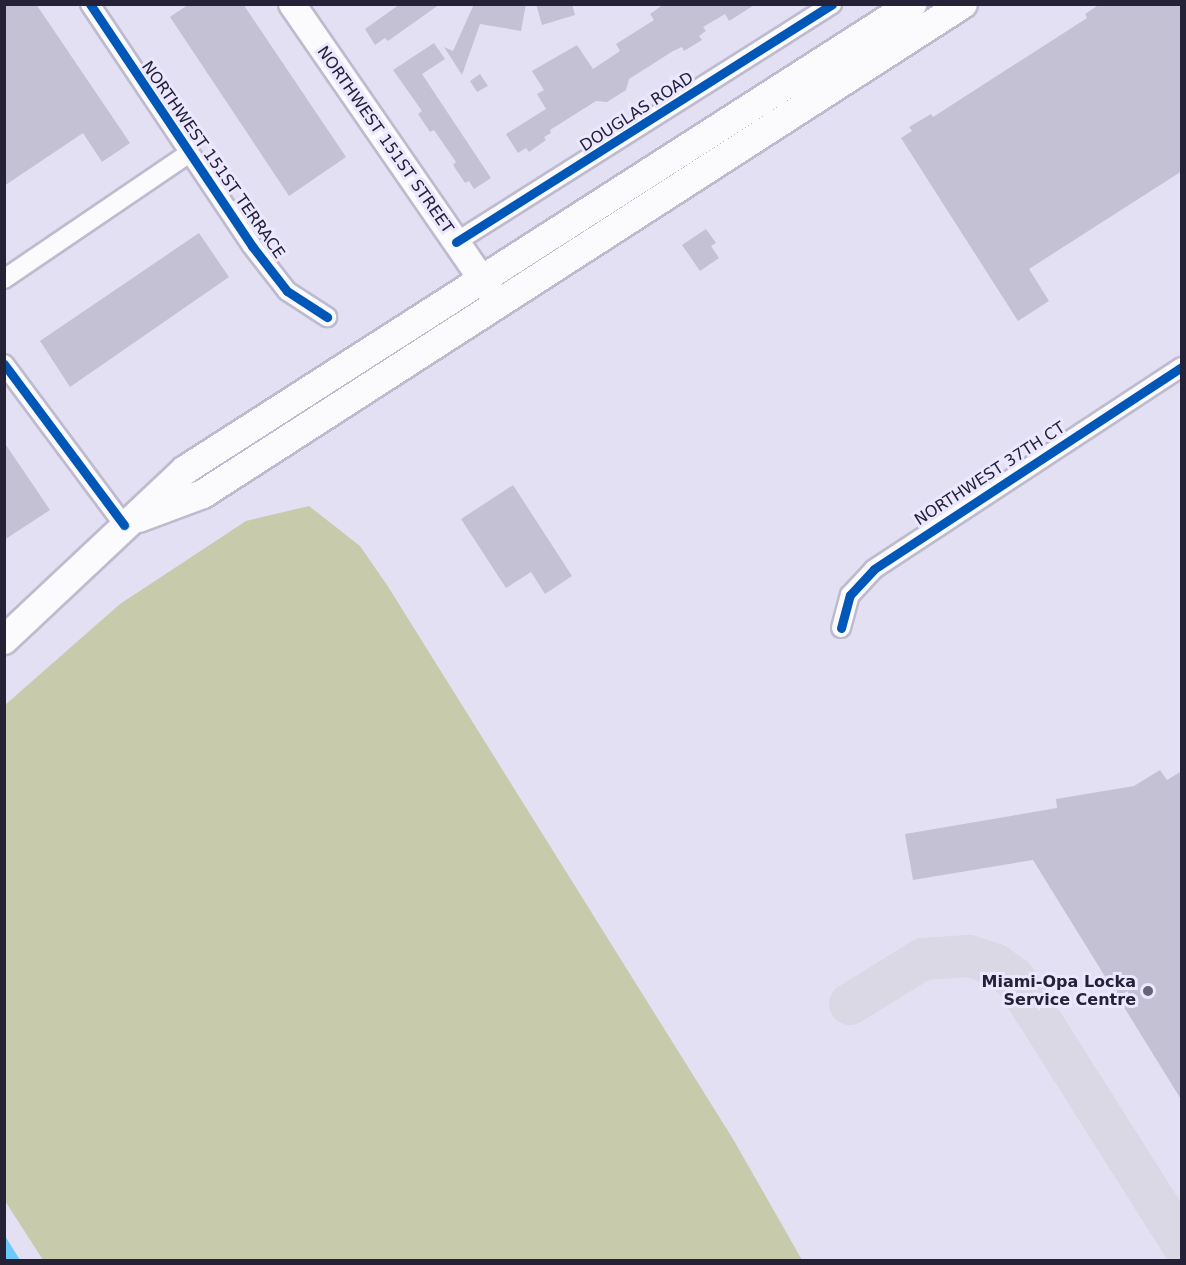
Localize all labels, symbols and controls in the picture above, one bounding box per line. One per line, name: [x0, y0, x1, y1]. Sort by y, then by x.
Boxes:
street label: NORTHWEST 151ST STREET: [313, 43, 457, 237]
street label: NORTHWEST 151ST TERRACE: [137, 58, 289, 262]
street label: DOUGLAS ROAD: [577, 68, 697, 156]
street label: NORTHWEST 37TH CT: [911, 418, 1069, 530]
place label: Miami-Opa Locka Service Centre: [981, 972, 1136, 1010]
marker: Miami-Opa Locka Service Centre: [1141, 984, 1155, 998]

